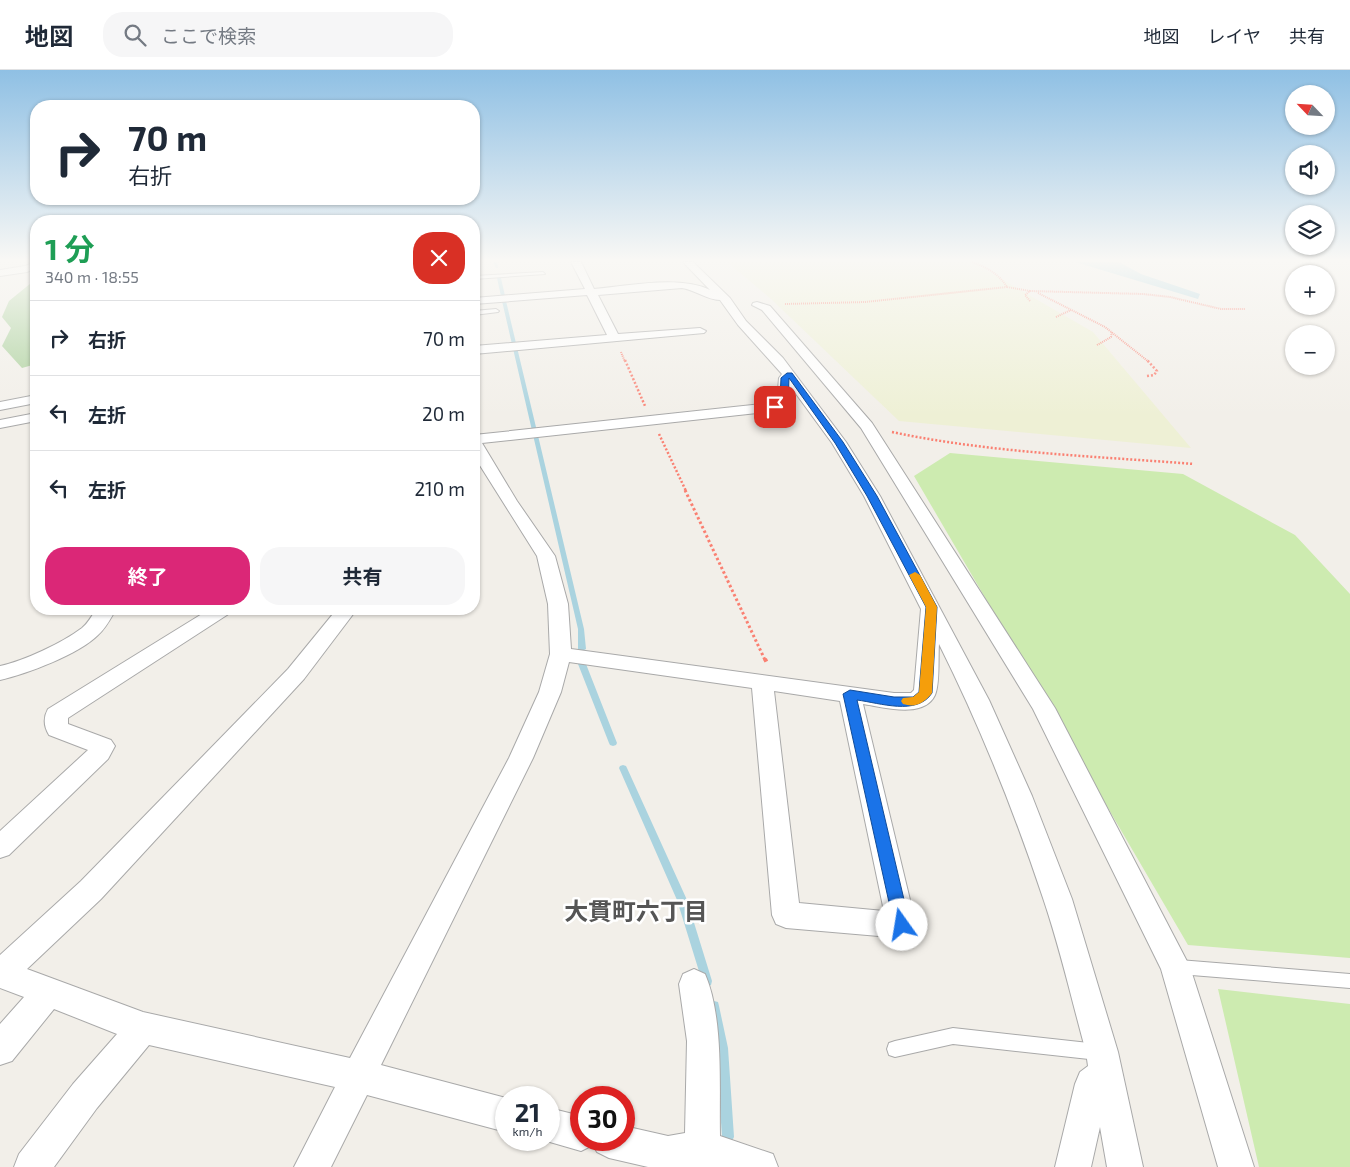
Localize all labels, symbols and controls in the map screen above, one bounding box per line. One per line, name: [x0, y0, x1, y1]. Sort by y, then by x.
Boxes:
search box: [103, 12, 453, 57]
text: 地図: [25, 21, 73, 50]
icon: search: [121, 21, 149, 49]
text: ここで検索: [161, 24, 256, 47]
text: 地図: [1144, 25, 1180, 47]
text: レイヤ: [1208, 25, 1261, 47]
text: 共有: [1289, 25, 1325, 47]
north arrow: [1285, 85, 1335, 135]
map controls: [1285, 85, 1335, 375]
text: 70 m: [128, 116, 207, 158]
icon: right: [45, 120, 110, 185]
button: sound: [1285, 145, 1335, 195]
text: 右折: [128, 162, 172, 188]
button: layers: [1285, 205, 1335, 255]
text: 1 分: [45, 230, 94, 266]
button: close: [413, 232, 465, 284]
button: +: [1285, 265, 1335, 315]
text: 340 m · 18:55: [45, 267, 139, 286]
icon: right: [45, 324, 73, 352]
button: −: [1285, 325, 1335, 375]
text: 70 m: [423, 327, 465, 350]
text: 右折: [88, 328, 126, 351]
pin: [754, 386, 796, 428]
icon: arrive: [761, 393, 789, 421]
icon: left: [45, 399, 73, 427]
text: 20 m: [422, 402, 465, 425]
text: 左折: [88, 403, 126, 426]
icon: left: [45, 474, 73, 502]
text: 210 m: [414, 477, 465, 500]
text: 左折: [88, 478, 126, 501]
button: 終了: [45, 547, 250, 605]
button: 共有: [260, 547, 465, 605]
district label: 大貫町六丁目: [564, 896, 708, 925]
position arrow: [875, 898, 927, 950]
speed limit sign: 30: [570, 1086, 635, 1151]
text: 21: [515, 1097, 540, 1127]
text: km/h: [513, 1124, 542, 1138]

